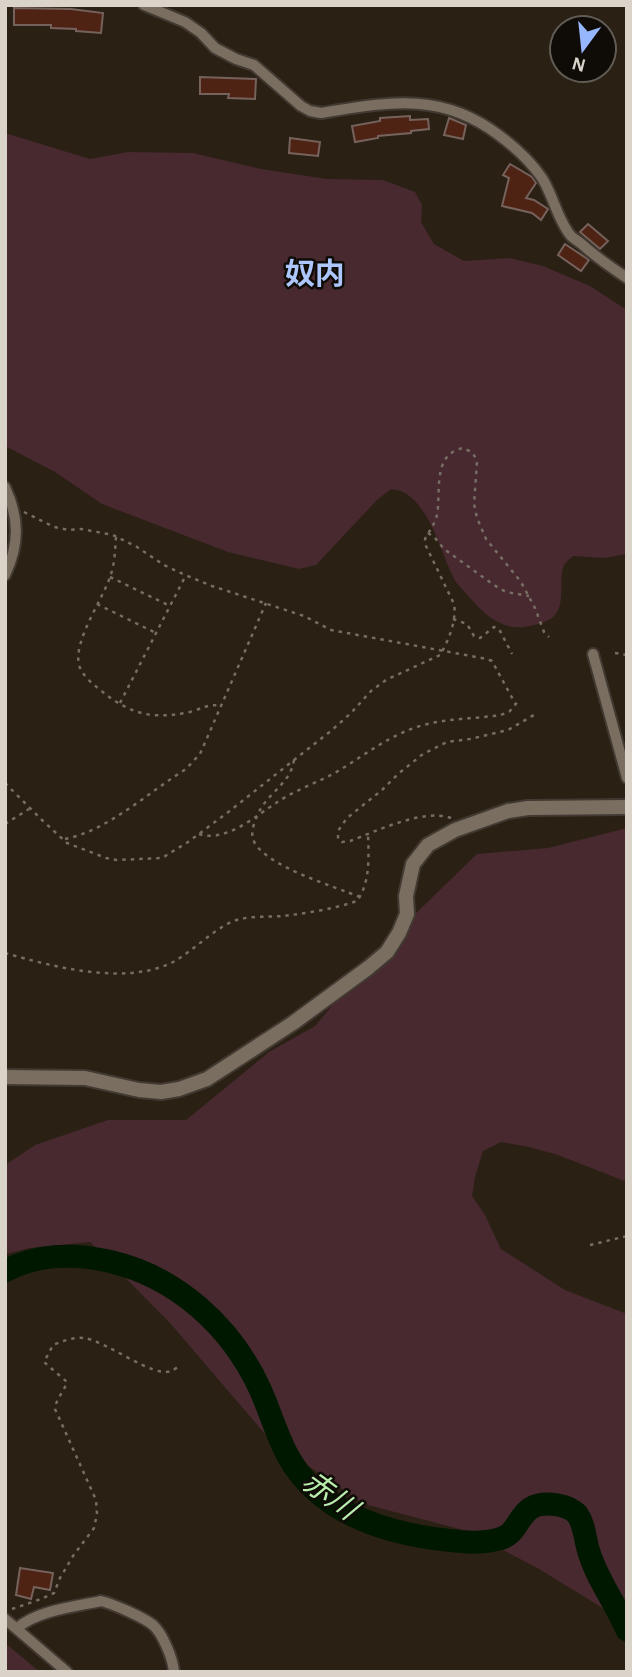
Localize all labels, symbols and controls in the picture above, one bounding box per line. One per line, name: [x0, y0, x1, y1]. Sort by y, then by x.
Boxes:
north arrow: [548, 14, 618, 84]
text: N: [570, 53, 588, 75]
district label: 奴内: [285, 258, 345, 290]
water label: 赤川: [296, 1464, 366, 1527]

